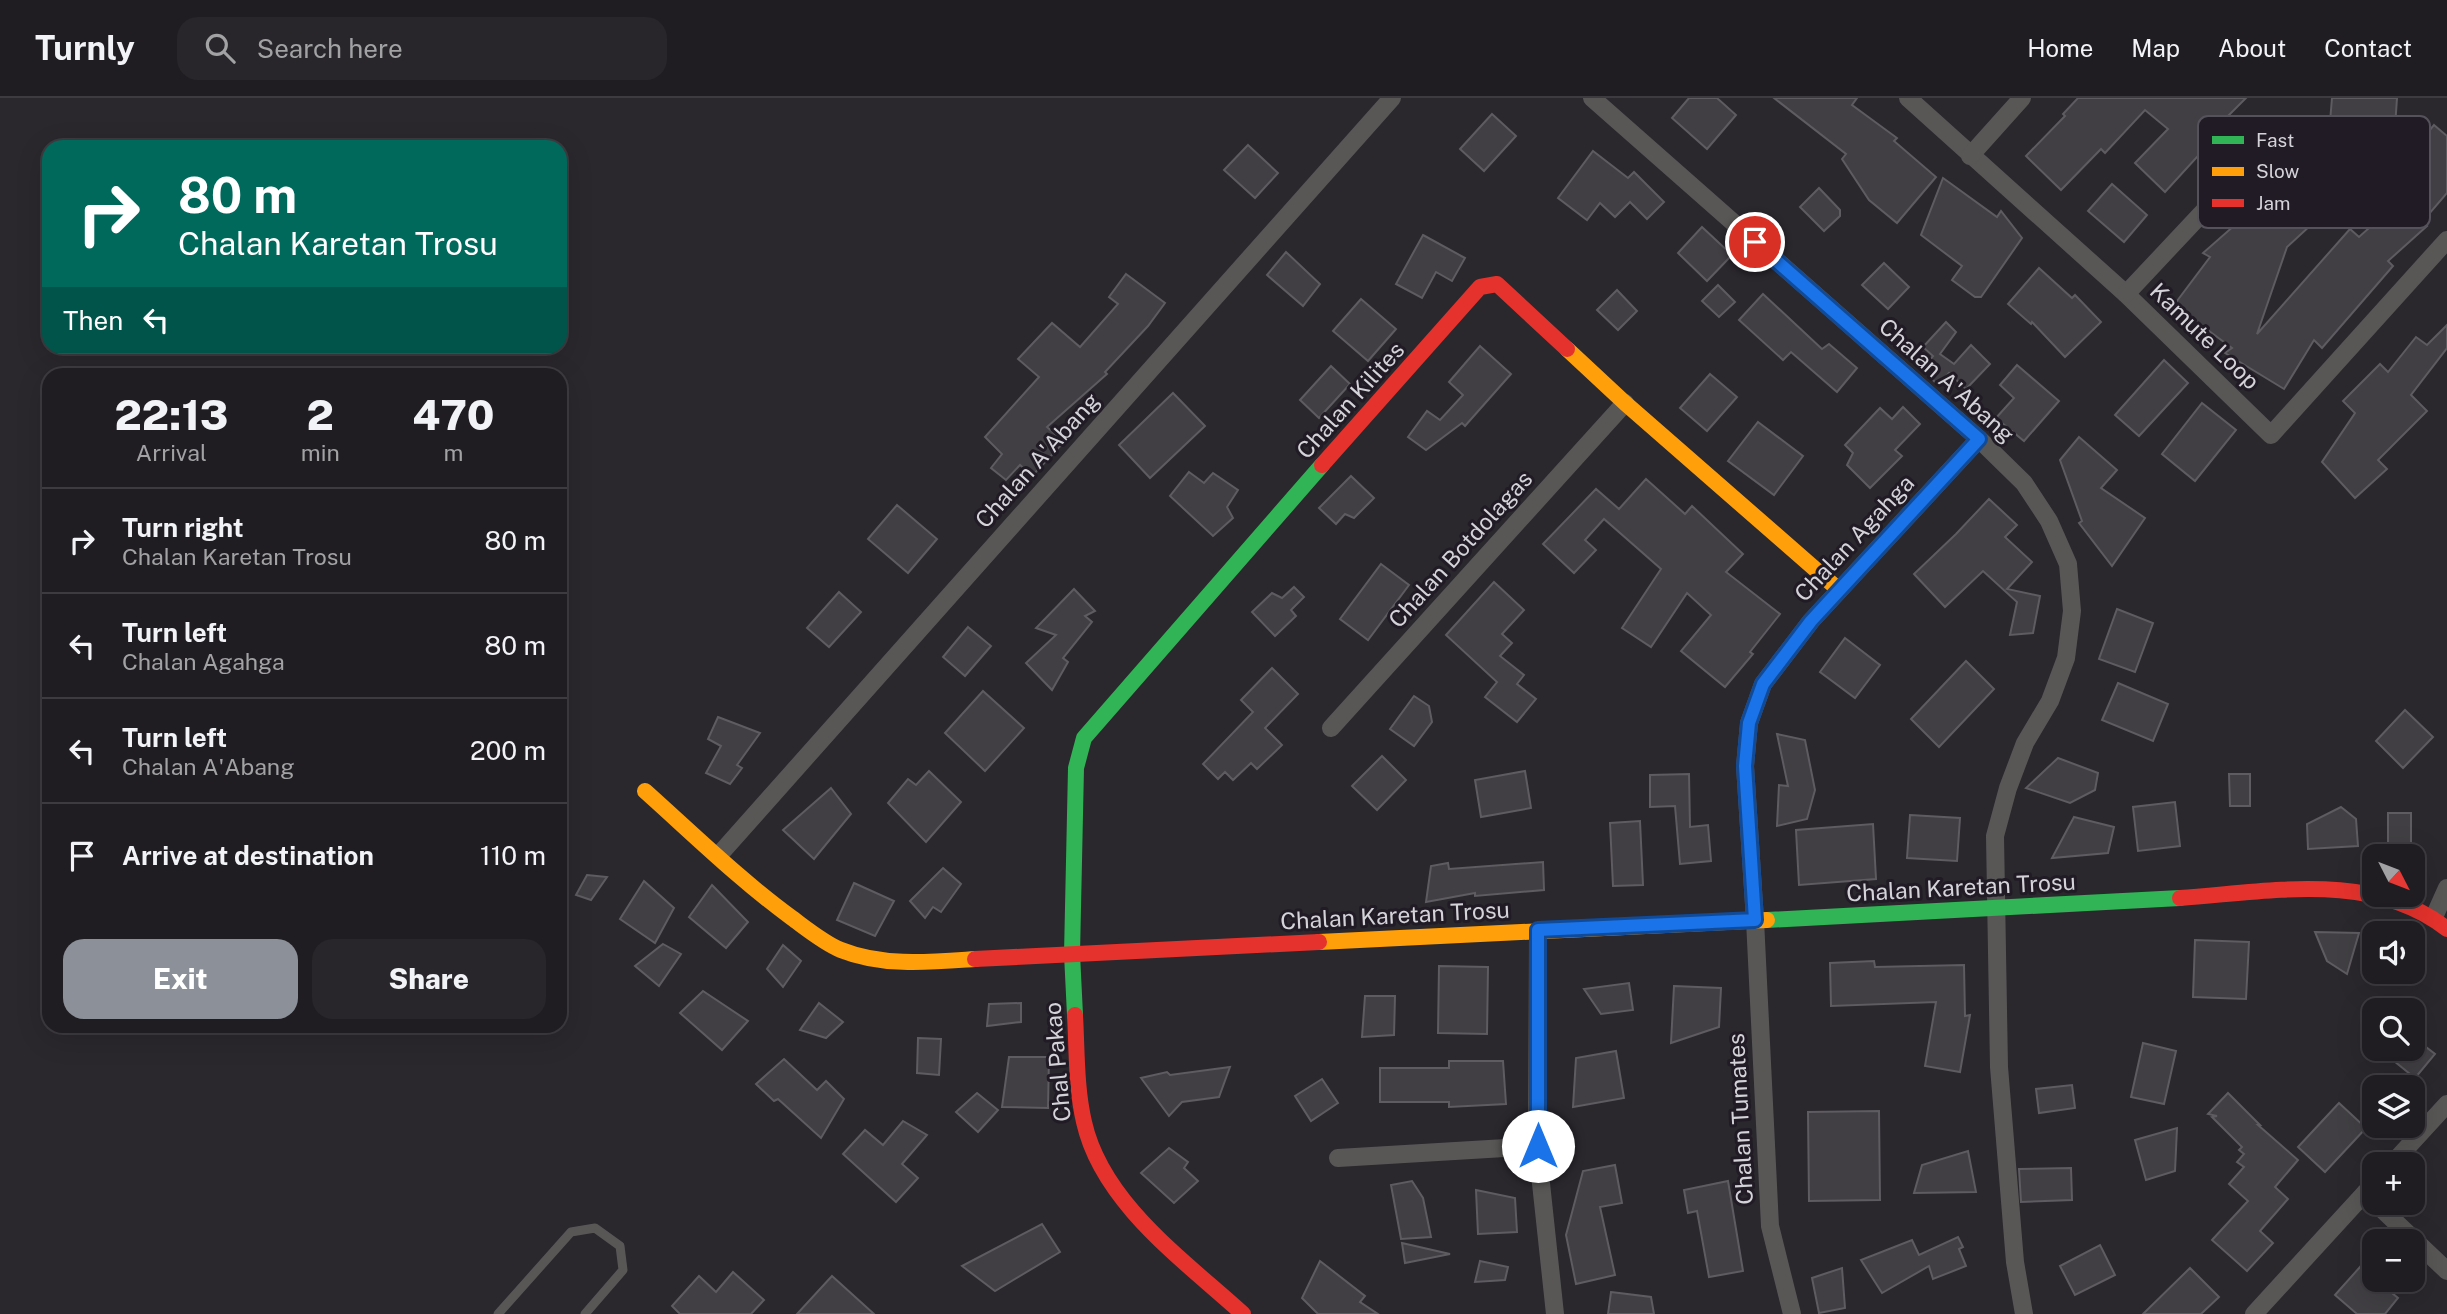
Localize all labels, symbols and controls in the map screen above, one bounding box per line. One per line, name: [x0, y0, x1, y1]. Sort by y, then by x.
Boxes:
search box: [177, 17, 667, 80]
text: Turnly: [35, 29, 135, 67]
icon: search: [201, 29, 239, 67]
text: Search here: [257, 33, 403, 64]
text: Home: [2027, 34, 2093, 62]
text: Map: [2131, 34, 2180, 62]
text: About: [2218, 34, 2286, 62]
text: Contact: [2324, 34, 2412, 62]
legend: [2198, 116, 2430, 228]
text: Fast: [2256, 129, 2294, 151]
text: Slow: [2256, 160, 2300, 182]
text: 80 m: [178, 166, 297, 224]
icon: right: [63, 168, 154, 259]
text: Jam: [2256, 192, 2290, 214]
pin: [1725, 212, 1785, 272]
icon: arrive: [1736, 223, 1774, 261]
text: Chalan Karetan Trosu: [178, 225, 498, 262]
street label: Kamute Loop: [2145, 277, 2265, 395]
icon: left: [137, 301, 175, 339]
text: Then: [63, 305, 123, 336]
street label: Chalan A'Abang: [1874, 312, 2020, 448]
street label: Chalan Kilites: [1291, 336, 1409, 464]
street label: Chalan A'Abang: [969, 387, 1105, 533]
text: 22:13: [114, 390, 228, 439]
text: 2: [307, 390, 334, 439]
text: 470: [412, 390, 495, 439]
text: Arrival: [136, 439, 207, 466]
text: min: [301, 439, 340, 466]
text: m: [443, 439, 463, 466]
street label: Chalan Botdolagas: [1383, 465, 1537, 633]
street label: Chalan Agahga: [1789, 469, 1919, 607]
text: Turn right: [122, 512, 244, 543]
icon: right: [63, 522, 101, 560]
text: 80 m: [485, 525, 546, 556]
text: Chalan Karetan Trosu: [122, 543, 352, 570]
text: Turn left: [122, 617, 227, 648]
icon: left: [63, 627, 101, 665]
text: 80 m: [485, 630, 546, 661]
text: Chalan Agahga: [122, 648, 285, 675]
text: Turn left: [122, 722, 227, 753]
icon: left: [63, 732, 101, 770]
text: 200 m: [470, 735, 546, 766]
text: Chalan A'Abang: [122, 753, 294, 780]
icon: arrive: [63, 837, 101, 875]
text: Arrive at destination: [122, 840, 374, 871]
text: 110 m: [480, 840, 546, 871]
north arrow: [2362, 844, 2426, 906]
map controls: [2362, 844, 2425, 1292]
street label: Chalan Karetan Trosu: [1846, 868, 2076, 906]
street label: Chalan Karetan Trosu: [1280, 896, 1510, 934]
button: sound: [2362, 921, 2425, 984]
button: Exit: [63, 939, 298, 1019]
button: Share: [312, 939, 546, 1019]
button: search: [2362, 998, 2425, 1061]
street label: Chal Pakao: [1038, 1001, 1076, 1123]
street label: Chalan Tumates: [1722, 1033, 1758, 1205]
button: layers: [2362, 1075, 2425, 1138]
position arrow: [1501, 1109, 1575, 1183]
button: +: [2362, 1152, 2425, 1215]
button: −: [2362, 1229, 2425, 1292]

